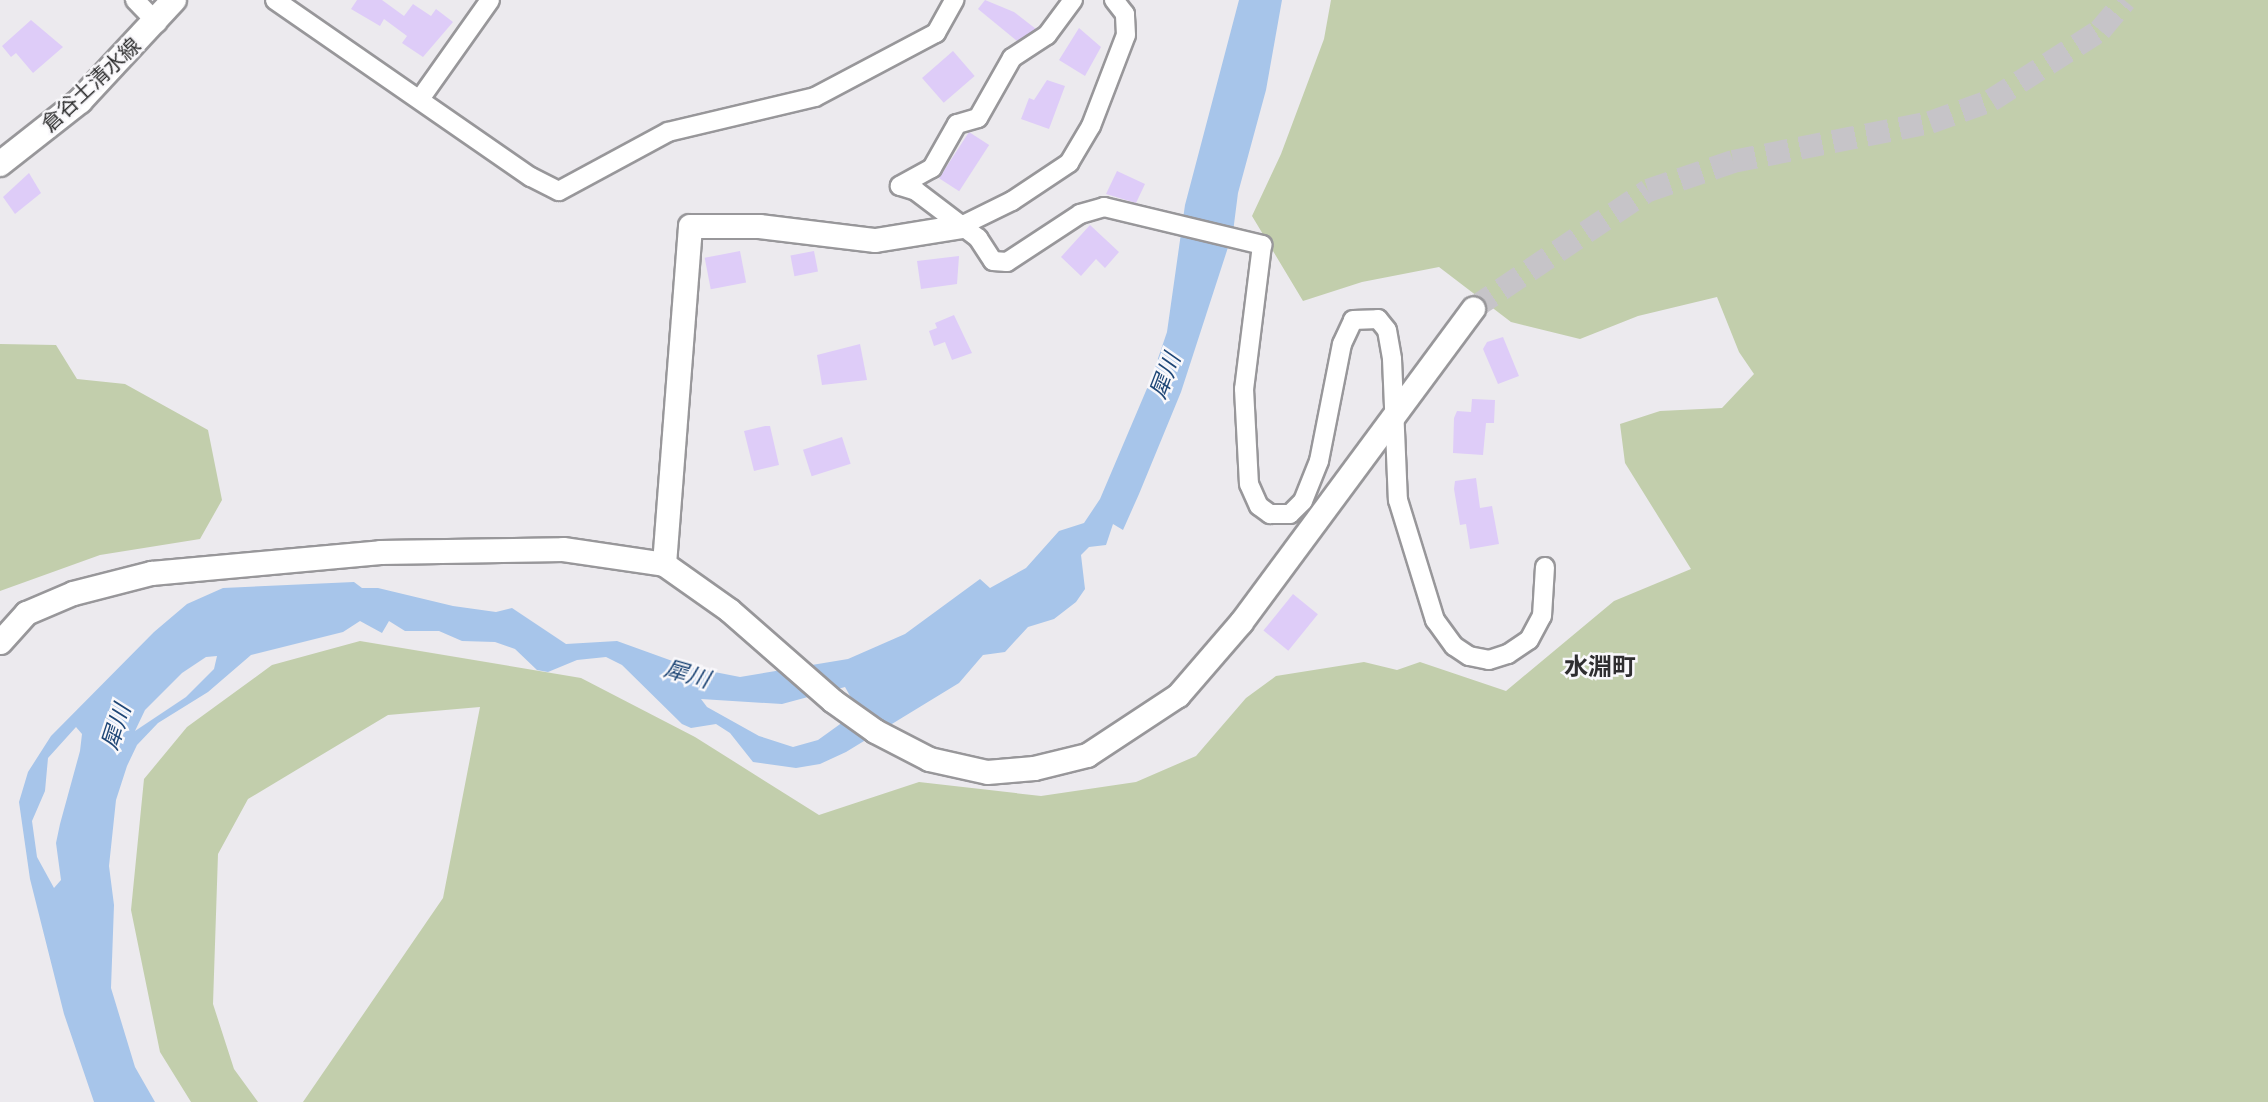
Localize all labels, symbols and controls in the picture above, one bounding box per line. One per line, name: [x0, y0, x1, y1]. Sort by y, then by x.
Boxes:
street label: 倉谷土清水線: [36, 33, 146, 137]
water label: 犀川: [1144, 350, 1186, 402]
district label: 水淵町: [1564, 653, 1636, 681]
water label: 犀川: [661, 654, 713, 694]
water label: 犀川: [96, 701, 136, 753]

